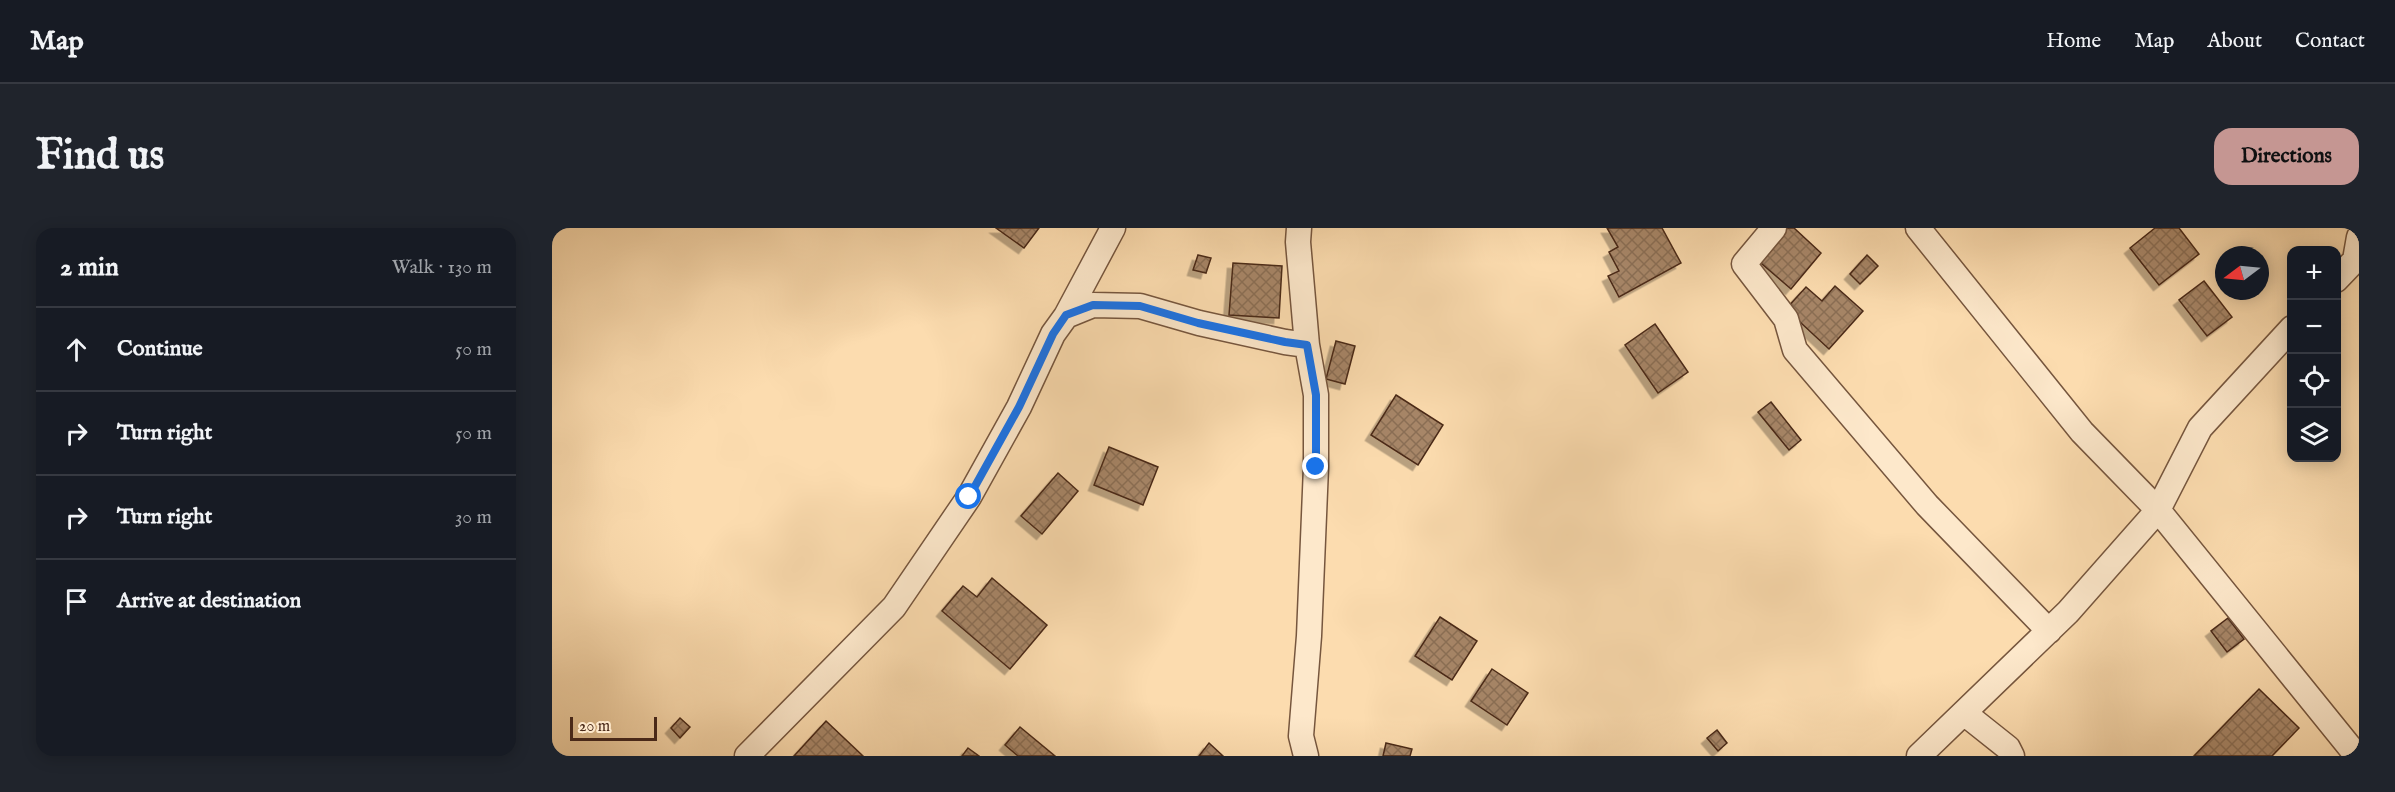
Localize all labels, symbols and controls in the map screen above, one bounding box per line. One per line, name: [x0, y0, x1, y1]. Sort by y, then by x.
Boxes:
text: Map: [30, 24, 84, 59]
text: Home: [2046, 28, 2101, 55]
text: Map: [2134, 28, 2174, 55]
text: About: [2207, 28, 2262, 55]
text: Contact: [2295, 28, 2365, 55]
button: Directions: [2214, 128, 2359, 185]
text: Find us: [36, 130, 164, 183]
north arrow: [2215, 246, 2269, 300]
map controls: [2287, 246, 2341, 462]
button: +: [2287, 246, 2341, 300]
text: 2 min: [60, 251, 119, 284]
text: Walk · 130 m: [392, 255, 492, 280]
button: −: [2287, 300, 2341, 354]
icon: ahead: [60, 333, 93, 366]
text: Continue: [117, 335, 203, 363]
text: 50 m: [455, 337, 492, 362]
button: locate: [2287, 354, 2341, 408]
button: layers: [2287, 408, 2341, 462]
icon: right: [60, 417, 93, 450]
text: Turn right: [117, 419, 212, 447]
text: 50 m: [455, 421, 492, 446]
route end: [1302, 453, 1328, 479]
route start: [955, 483, 981, 509]
icon: right: [60, 501, 93, 534]
text: Turn right: [117, 503, 212, 531]
text: 30 m: [455, 505, 492, 530]
icon: arrive: [60, 585, 93, 618]
text: Arrive at destination: [117, 587, 301, 615]
scale bar: [570, 714, 657, 742]
text: 20 m: [579, 717, 610, 737]

